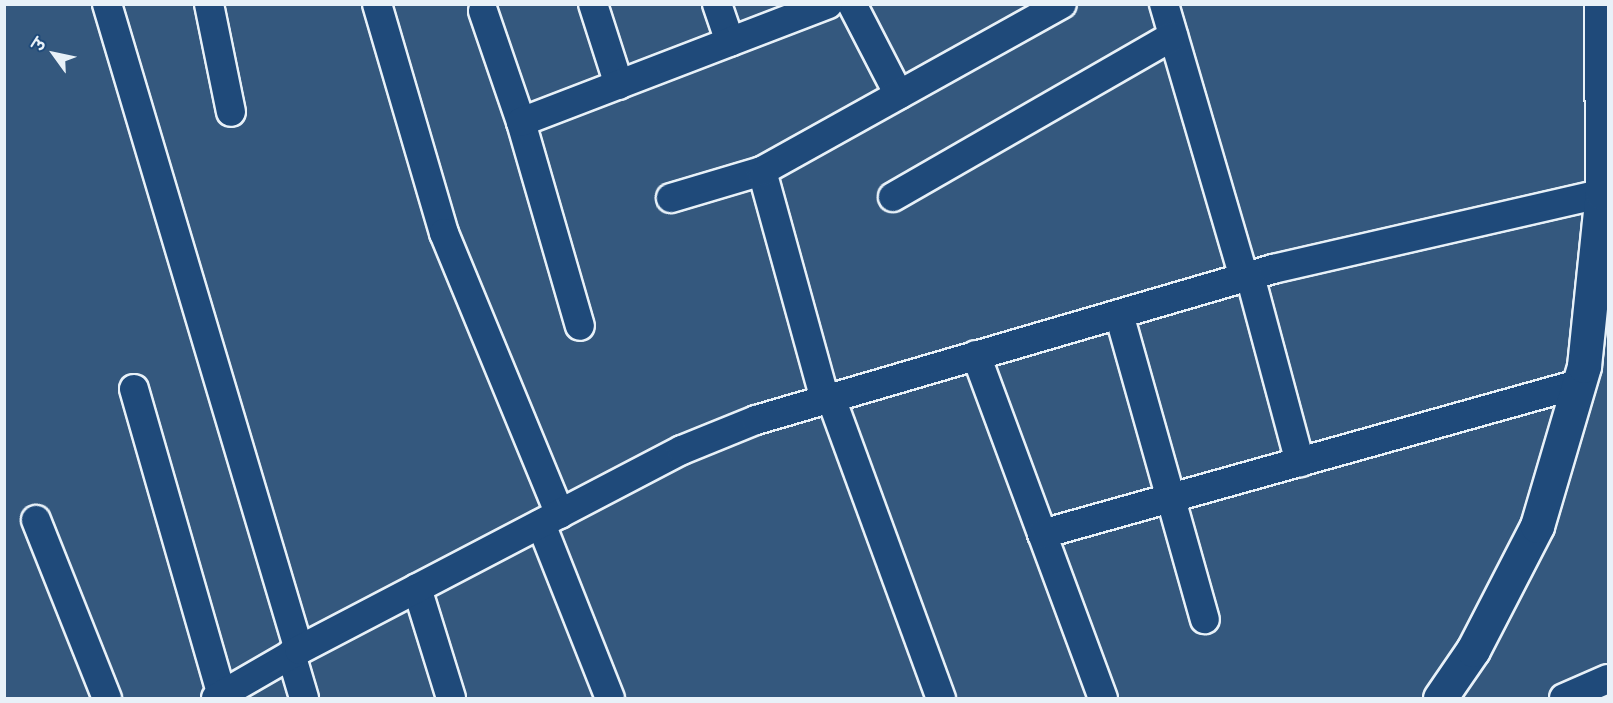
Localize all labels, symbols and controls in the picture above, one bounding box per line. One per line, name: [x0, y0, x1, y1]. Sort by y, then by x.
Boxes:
north arrow: [24, 24, 84, 84]
text: उ: [27, 34, 50, 54]

